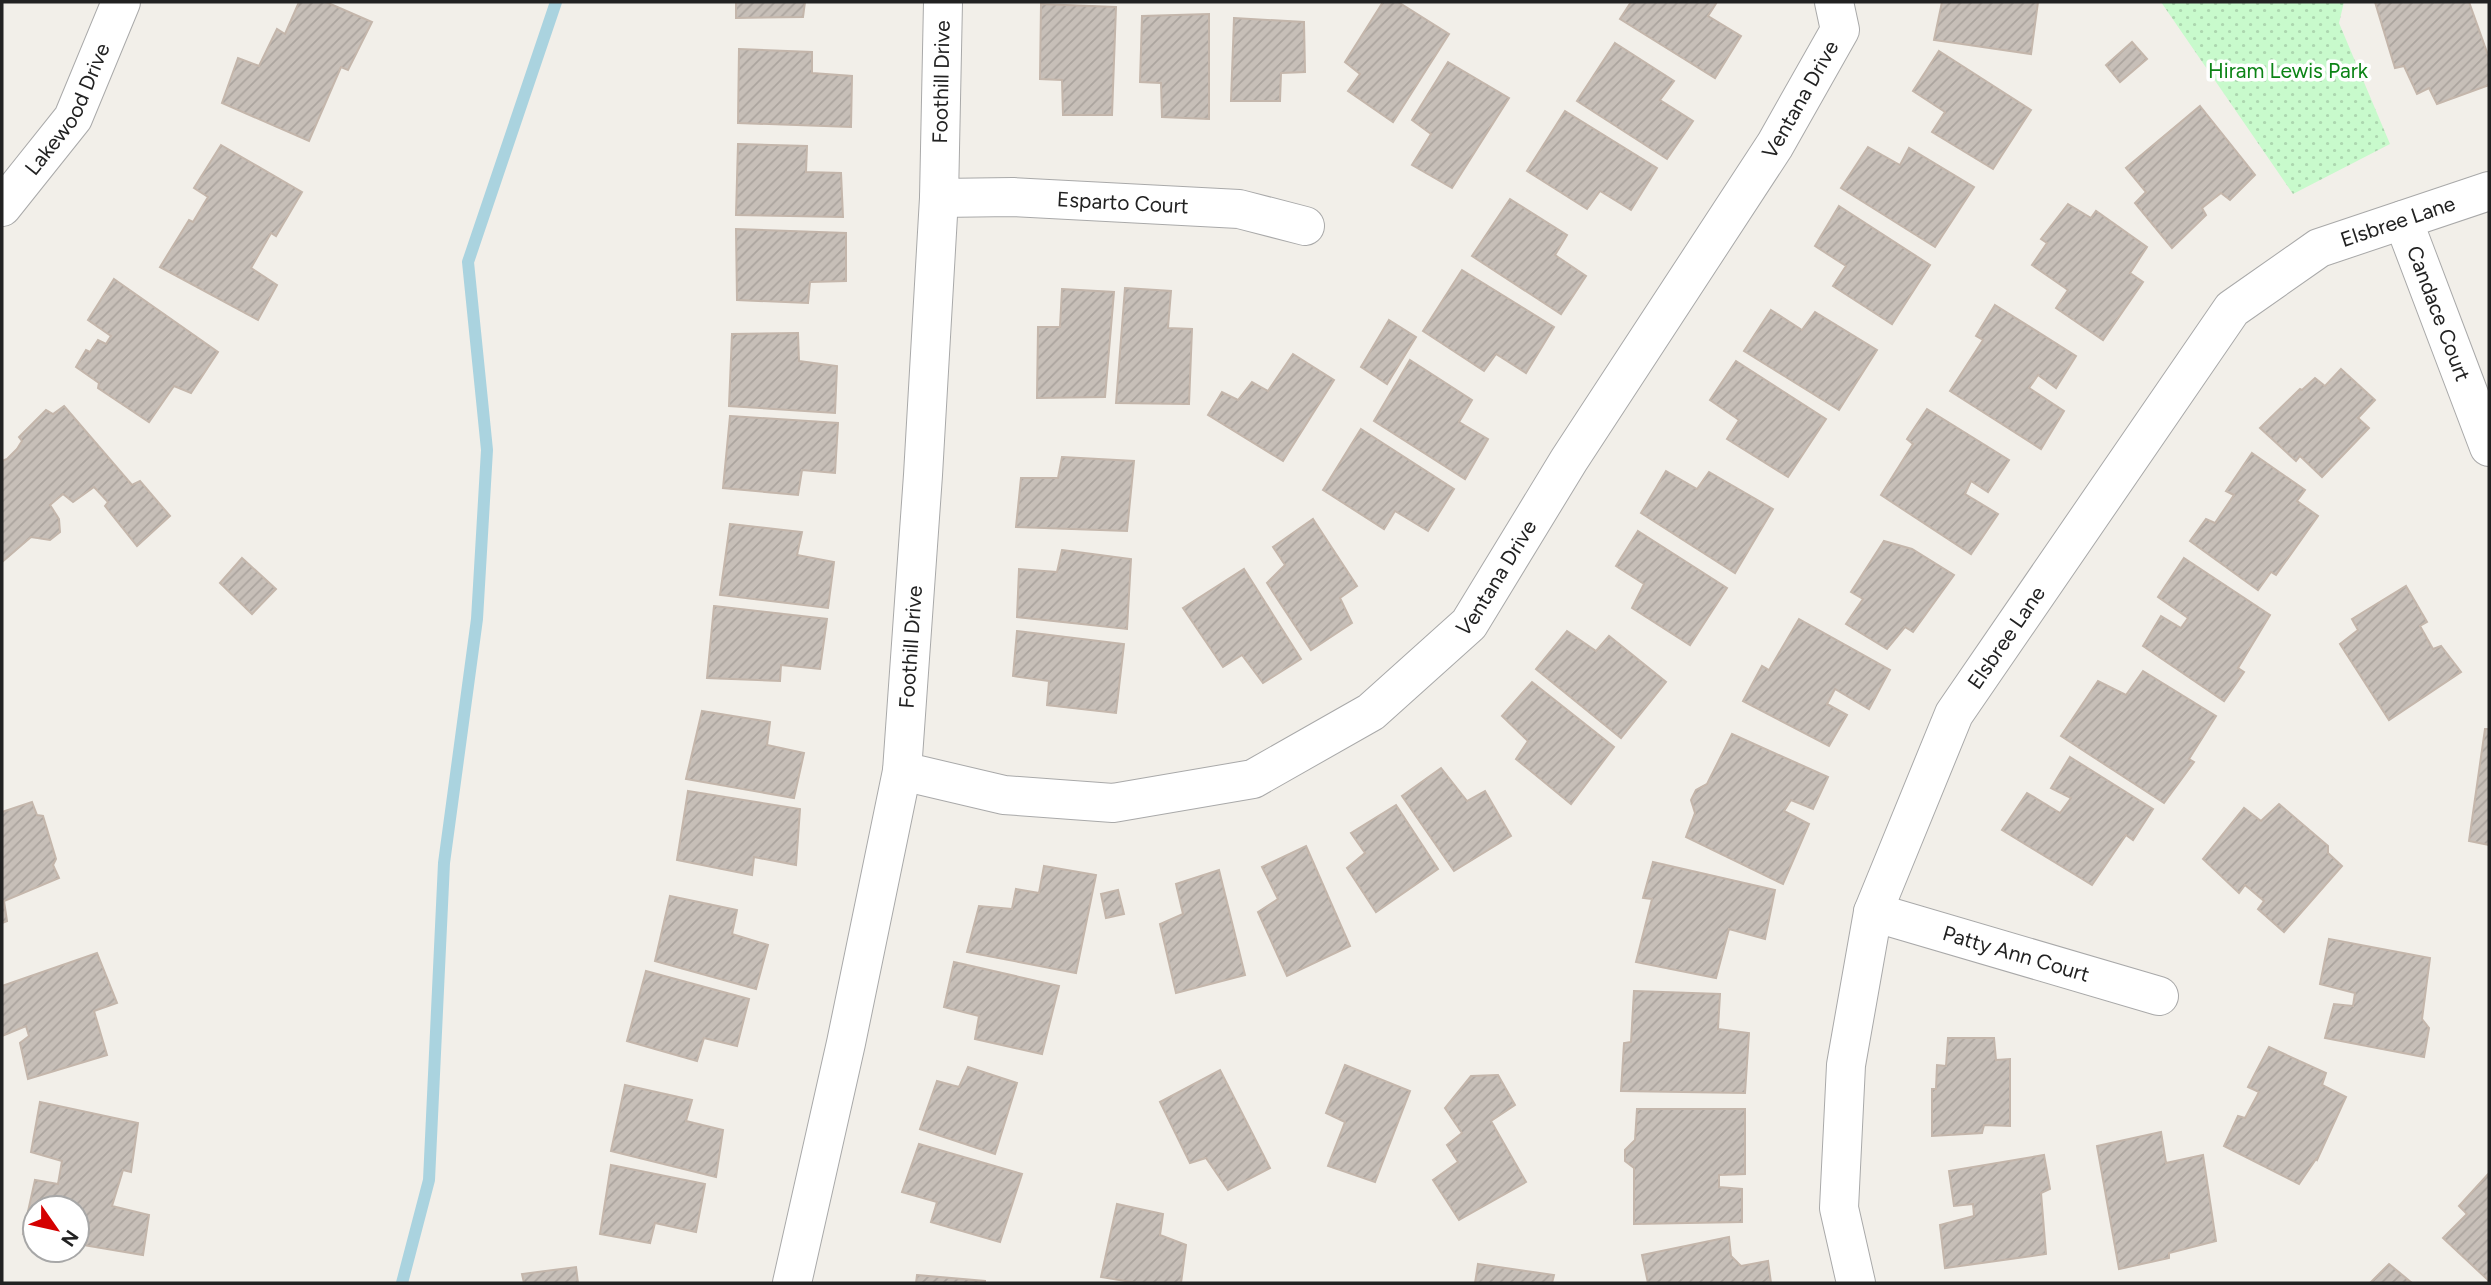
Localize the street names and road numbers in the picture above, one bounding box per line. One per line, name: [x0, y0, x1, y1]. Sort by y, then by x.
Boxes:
street label: Foothill Drive: [927, 20, 955, 144]
street label: Ventana Drive: [1757, 36, 1843, 163]
street label: Lakewood Drive: [19, 39, 115, 180]
street label: Esparto Court: [1056, 186, 1189, 218]
street label: Elsbree Lane: [2337, 190, 2458, 252]
street label: Candace Court: [2402, 242, 2476, 385]
street label: Ventana Drive: [1451, 515, 1541, 641]
street label: Elsbree Lane: [1962, 581, 2050, 694]
street label: Foothill Drive: [893, 585, 927, 709]
street label: Patty Ann Court: [1940, 920, 2092, 987]

